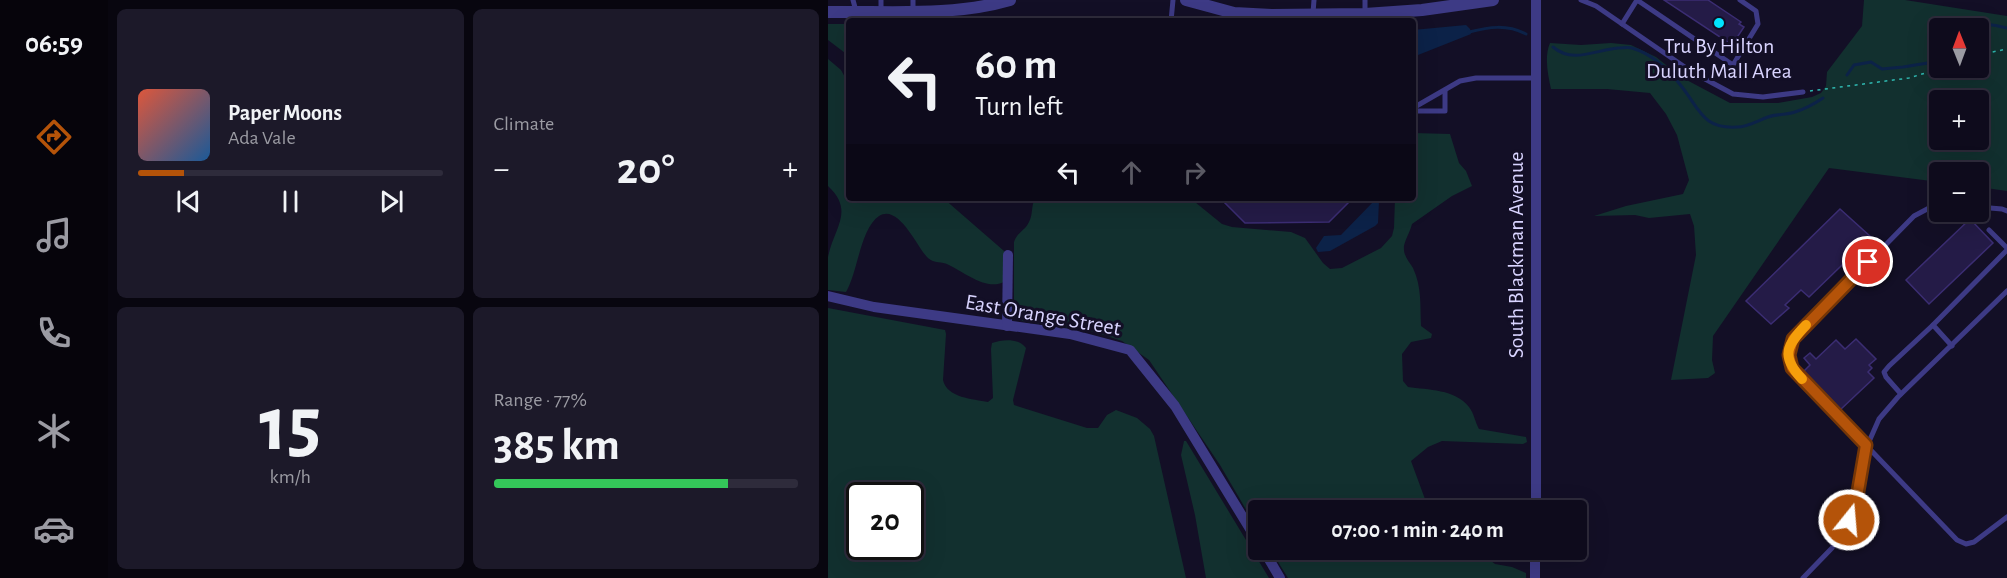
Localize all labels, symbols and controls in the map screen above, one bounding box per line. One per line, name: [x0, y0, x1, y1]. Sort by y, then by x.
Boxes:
marker: Tru By Hilton Duluth Mall Area: [1712, 16, 1726, 30]
north arrow: [1929, 18, 1989, 78]
map controls: [1929, 18, 1989, 222]
text: 06:59: [25, 30, 83, 57]
place label: Tru By Hilton Duluth Mall Area: [1646, 35, 1792, 82]
icon: left: [876, 42, 954, 120]
text: 60 m: [975, 44, 1057, 86]
button: +: [1929, 90, 1989, 150]
text: Turn left: [975, 93, 1063, 120]
text: Paper Moons: [228, 102, 342, 124]
text: Climate: [494, 114, 554, 134]
icon: directions: [33, 116, 75, 158]
text: Ada Vale: [228, 128, 296, 148]
text: 20°: [617, 147, 675, 192]
street label: South Blackman Avenue: [1505, 152, 1527, 358]
text: −: [494, 153, 509, 186]
text: +: [782, 153, 798, 186]
icon: left: [1052, 156, 1085, 189]
icon: ahead: [1115, 156, 1148, 189]
icon: right: [1178, 156, 1211, 189]
button: −: [1929, 162, 1989, 222]
icon: previous: [172, 185, 205, 218]
icon: pause: [274, 185, 307, 218]
icon: next: [375, 185, 408, 218]
icon: music: [33, 214, 75, 256]
pin: [1842, 236, 1893, 287]
icon: arrive: [1851, 245, 1884, 278]
street label: East Orange Street: [964, 290, 1122, 340]
icon: phone: [33, 312, 75, 354]
text: 15: [259, 387, 321, 465]
text: Range · 77%: [494, 390, 587, 410]
icon: climate: [33, 410, 75, 452]
text: 385 km: [494, 423, 620, 468]
text: km/h: [270, 467, 311, 487]
speed limit sign: 20: [846, 482, 924, 560]
position arrow: [1817, 488, 1881, 552]
icon: car: [33, 508, 75, 550]
text: 07:00 · 1 min · 240 m: [1331, 519, 1504, 541]

